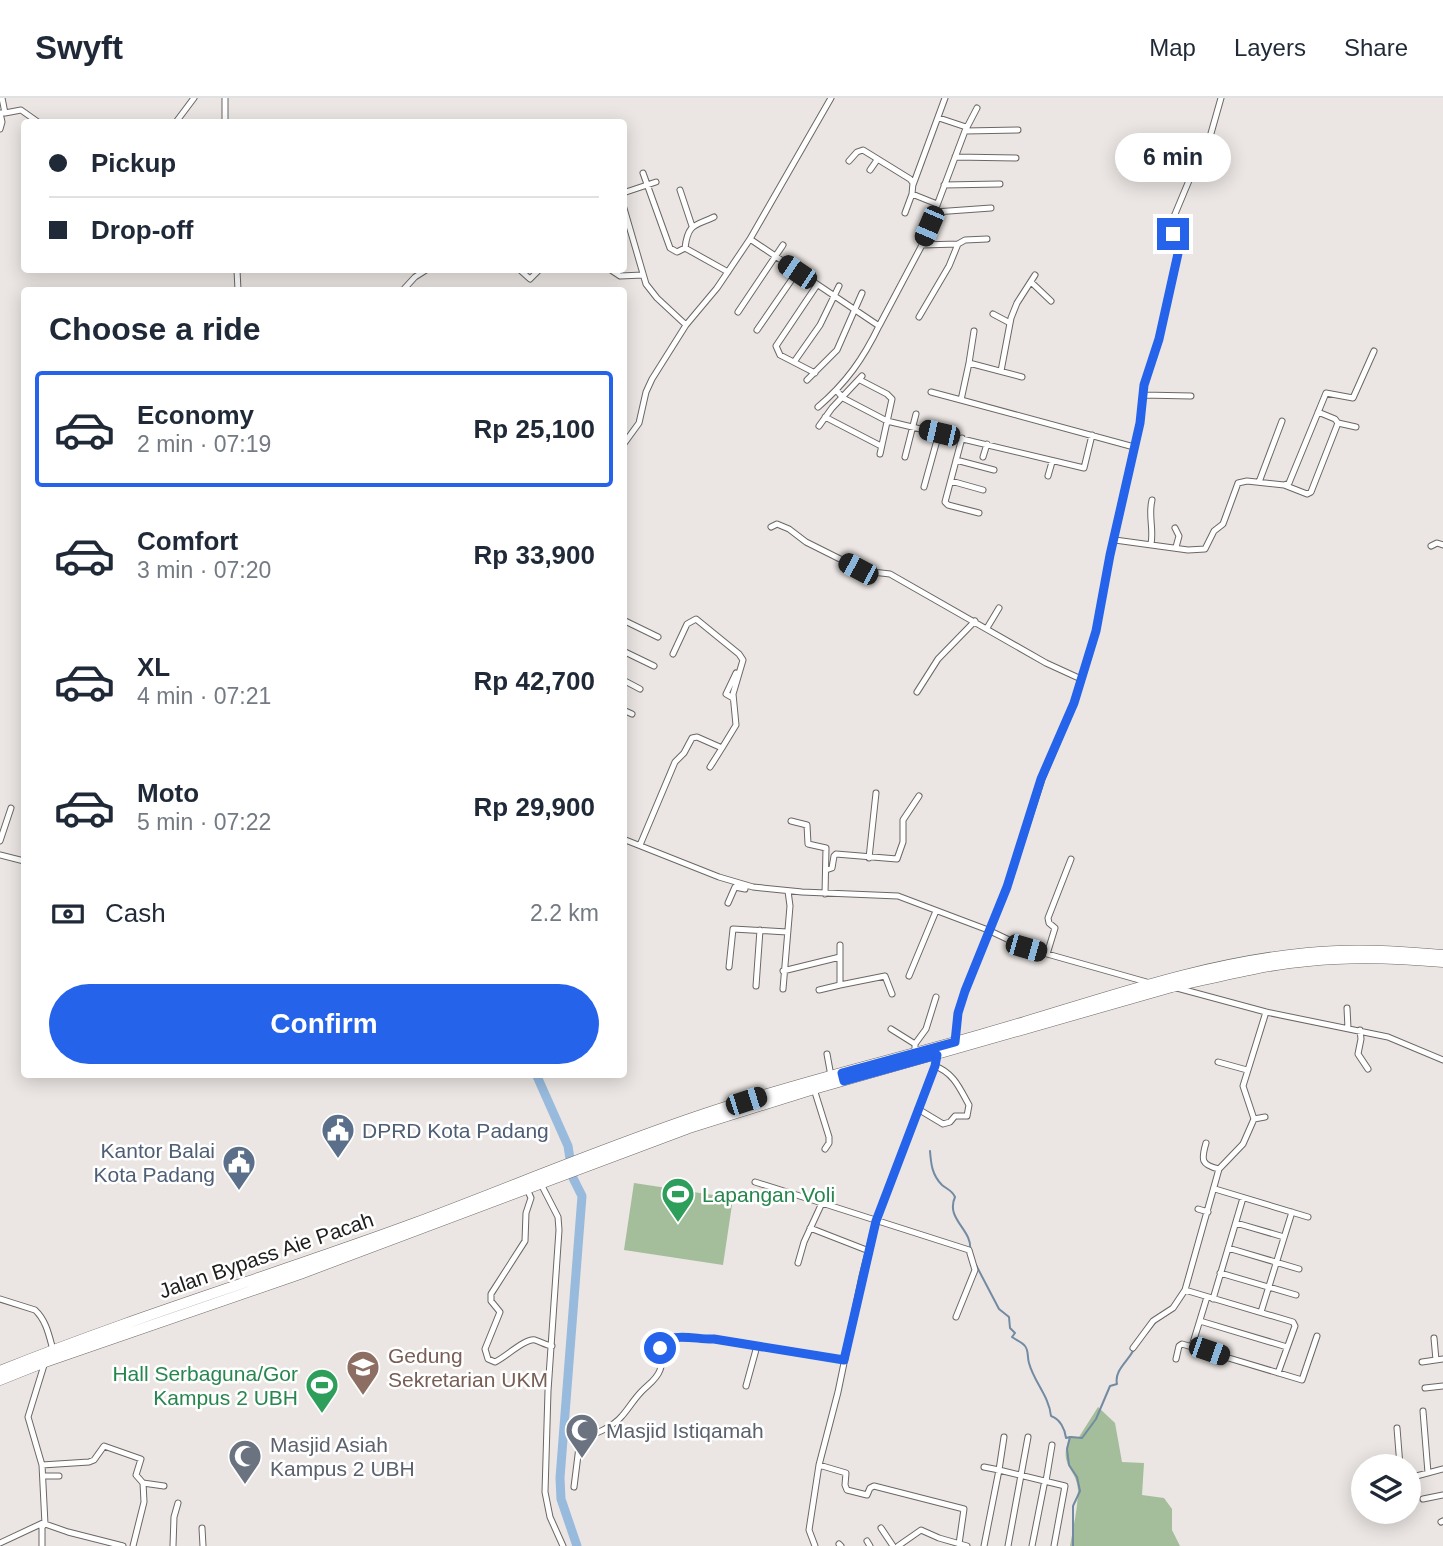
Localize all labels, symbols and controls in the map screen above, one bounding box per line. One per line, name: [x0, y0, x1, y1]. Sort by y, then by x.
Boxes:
text: Swyft: [35, 29, 123, 66]
text: Map: [1149, 34, 1196, 61]
text: Layers: [1234, 34, 1306, 61]
text: Share: [1344, 34, 1408, 61]
callout: 6 min: [1115, 132, 1231, 181]
text: 6 min: [1143, 144, 1203, 170]
text: Pickup: [91, 148, 176, 178]
car: [912, 203, 947, 249]
text: Drop-off: [91, 215, 194, 245]
route end: [1157, 218, 1189, 250]
car: [774, 252, 821, 292]
text: Choose a ride: [49, 311, 261, 347]
icon: car: [53, 398, 116, 461]
text: Economy: [137, 400, 254, 430]
text: Rp 25,100: [474, 414, 595, 444]
car: [917, 418, 962, 448]
text: 2 min · 07:19: [137, 431, 271, 457]
icon: car: [53, 524, 116, 587]
text: Comfort: [137, 526, 238, 556]
text: Rp 33,900: [474, 540, 595, 570]
car: [835, 550, 882, 588]
text: 3 min · 07:20: [137, 557, 271, 583]
icon: car: [53, 650, 116, 713]
text: XL: [137, 652, 170, 682]
text: Rp 42,700: [474, 666, 595, 696]
text: 4 min · 07:21: [137, 683, 271, 709]
icon: car: [53, 776, 116, 839]
text: Moto: [137, 778, 199, 808]
text: Rp 29,900: [474, 792, 595, 822]
text: 5 min · 07:22: [137, 809, 271, 835]
icon: cash: [49, 895, 87, 933]
text: Cash: [105, 898, 166, 928]
text: 2.2 km: [530, 900, 599, 926]
car: [1003, 932, 1050, 964]
button: Confirm: [49, 984, 599, 1064]
car: [723, 1085, 770, 1117]
public building icon: DPRD Kota Padang: [319, 1111, 357, 1160]
place label: DPRD Kota Padang: [362, 1119, 549, 1142]
place label: Kantor Balai Kota Padang: [94, 1139, 215, 1186]
public building icon: Kantor Balai Kota Padang: [220, 1143, 258, 1192]
sports icon: Lapangan Voli: [659, 1175, 697, 1224]
place label: Lapangan Voli: [702, 1183, 835, 1206]
street label: Jalan Bypass Aie Pacah: [156, 1207, 376, 1303]
route start: [644, 1332, 676, 1364]
car: [1186, 1334, 1233, 1368]
place label: Gedung Sekretarian UKM: [388, 1344, 548, 1391]
school or university icon: Gedung Sekretarian UKM: [344, 1348, 382, 1397]
place label: Hall Serbaguna/Gor Kampus 2 UBH: [112, 1362, 298, 1409]
sports icon: Hall Serbaguna/Gor Kampus 2 UBH: [303, 1366, 341, 1415]
mosque icon: Masjid Istiqamah: [563, 1411, 601, 1460]
place label: Masjid Istiqamah: [606, 1419, 764, 1442]
place label: Masjid Asiah Kampus 2 UBH: [270, 1433, 415, 1480]
mosque icon: Masjid Asiah Kampus 2 UBH: [226, 1437, 264, 1486]
map controls: [1351, 1454, 1421, 1524]
button: layers: [1351, 1454, 1421, 1524]

